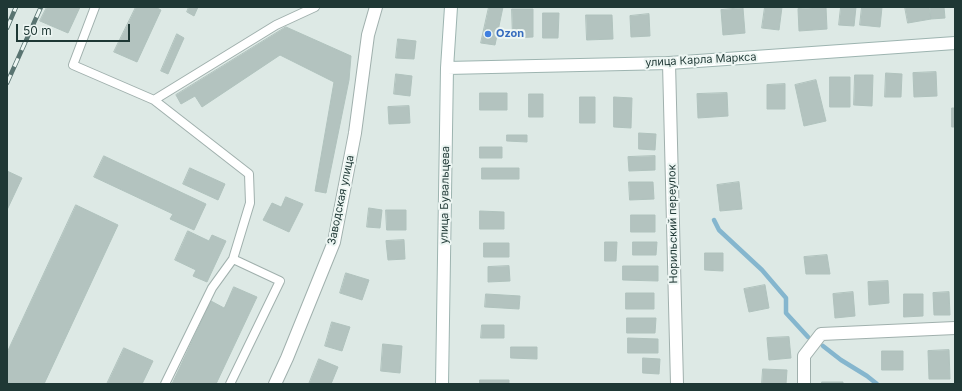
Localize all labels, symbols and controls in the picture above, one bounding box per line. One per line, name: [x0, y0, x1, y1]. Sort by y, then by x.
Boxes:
scale bar: [18, 16, 132, 42]
text: 50 m: [23, 23, 52, 38]
place label: Ozon: [496, 27, 524, 41]
marker: Ozon: [483, 29, 493, 39]
street label: улица Карла Маркса: [645, 50, 757, 70]
street label: улица Бувальцева: [438, 146, 452, 244]
street label: Заводская улица: [325, 154, 357, 246]
street label: Норильский переулок: [665, 164, 681, 284]

